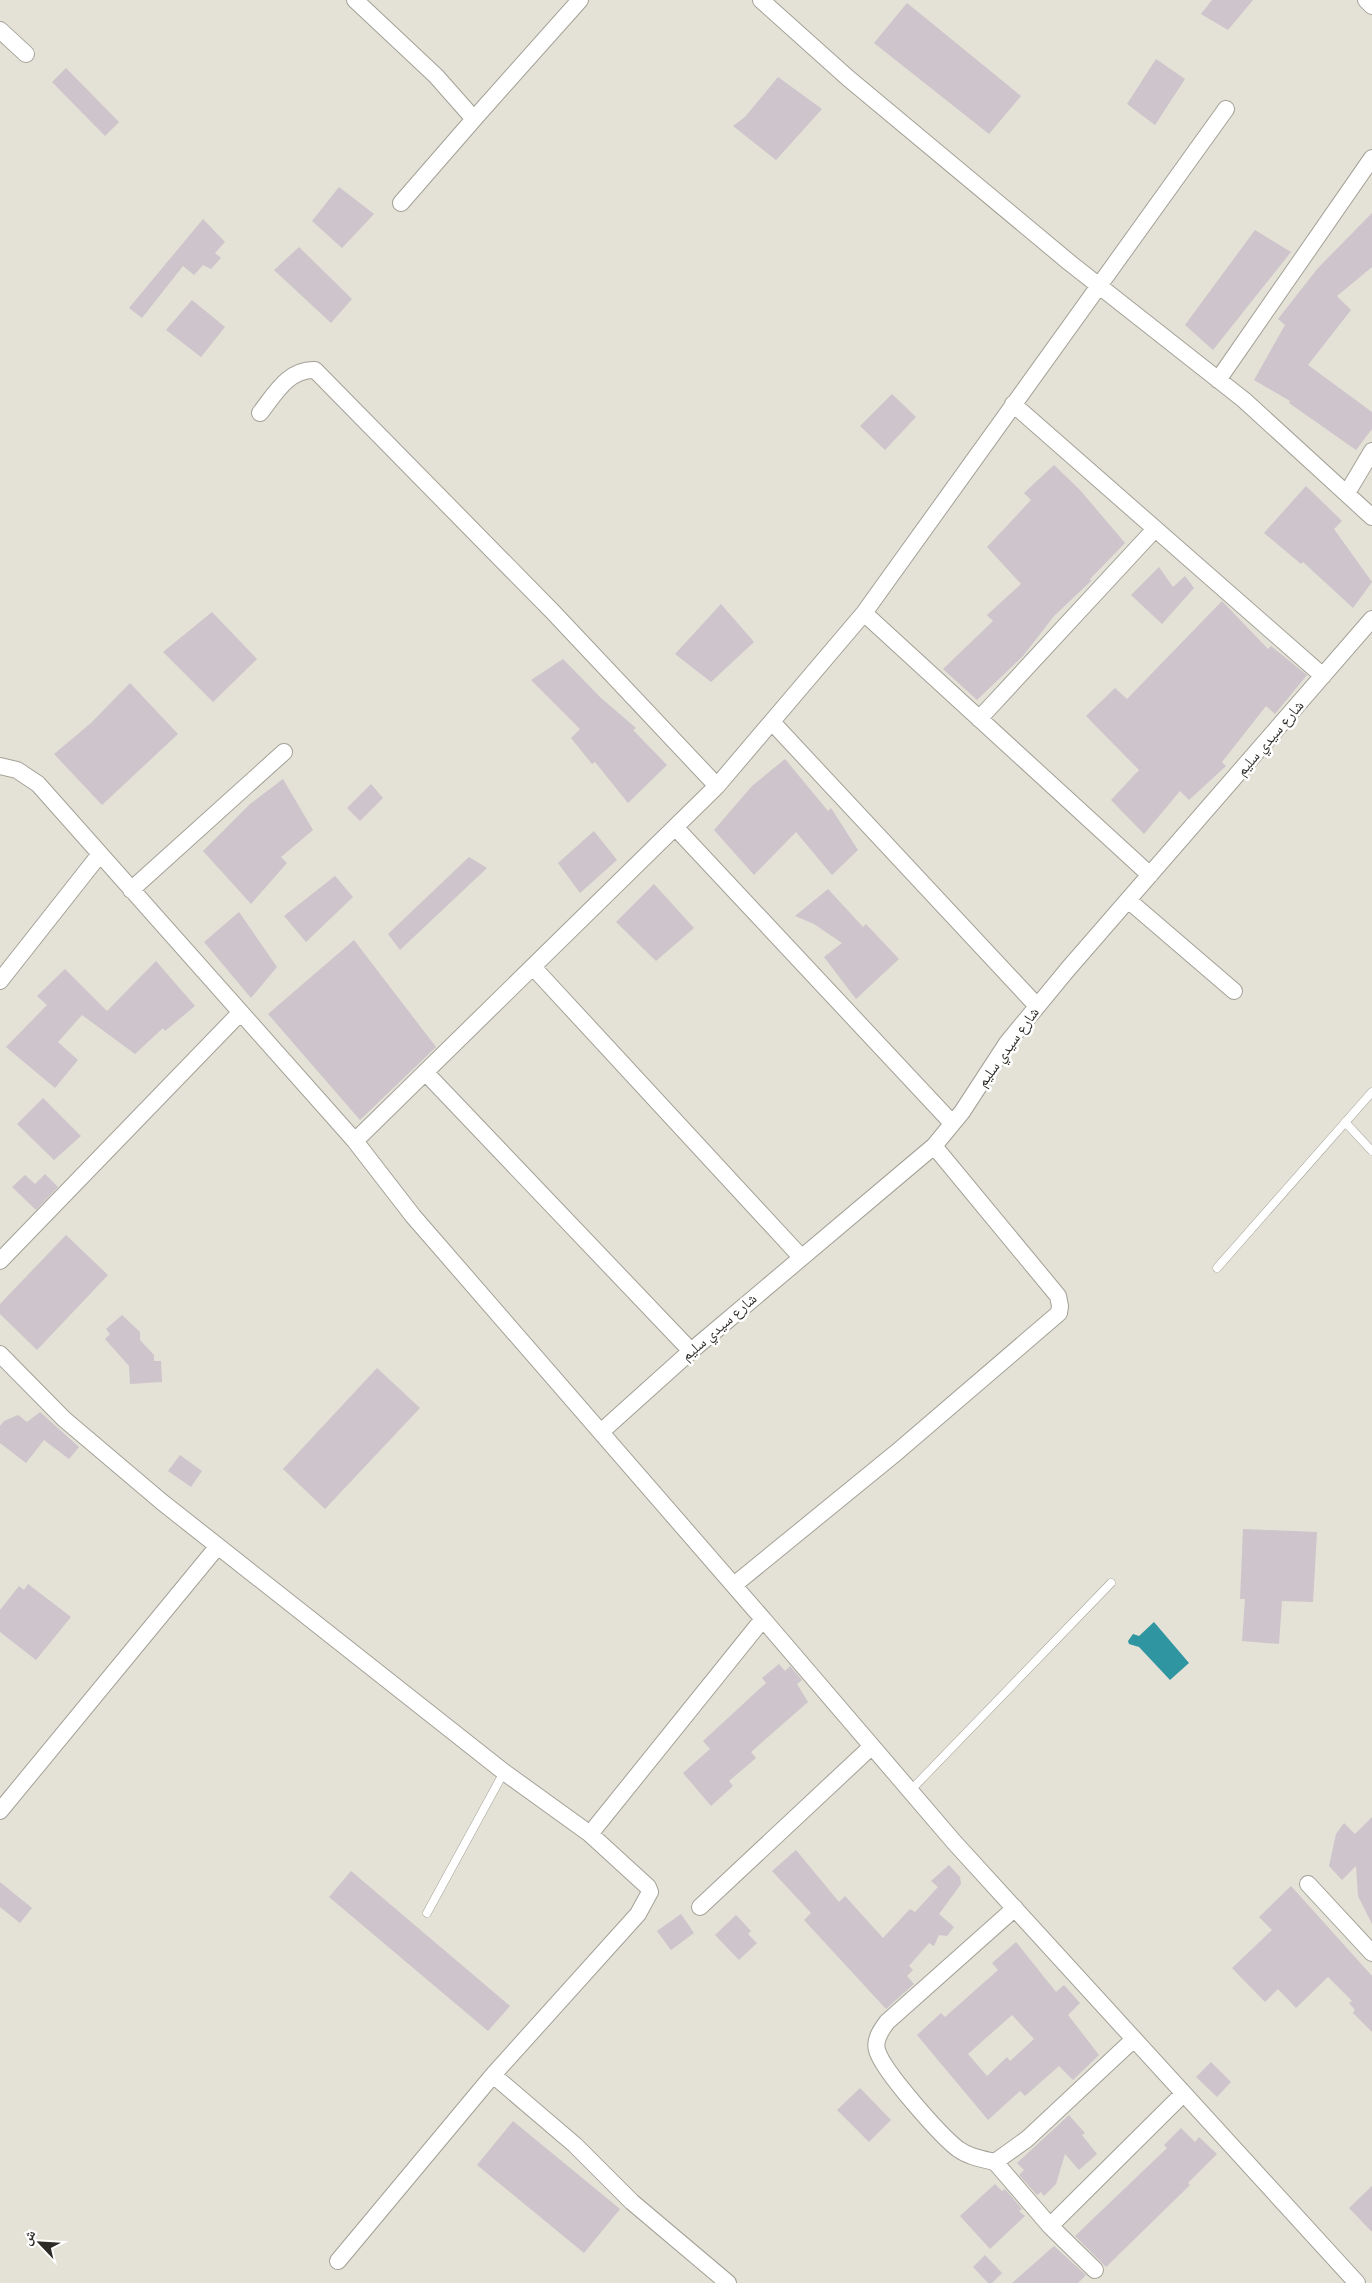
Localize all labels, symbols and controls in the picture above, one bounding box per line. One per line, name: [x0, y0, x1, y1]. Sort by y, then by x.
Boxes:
street label: شارع سيدي سليم: [1232, 697, 1310, 781]
street label: شارع سيدي سليم: [973, 1004, 1045, 1092]
street label: شارع سيدي سليم: [678, 1289, 762, 1367]
north arrow: [15, 2218, 65, 2268]
text: ش: [18, 2227, 40, 2248]

